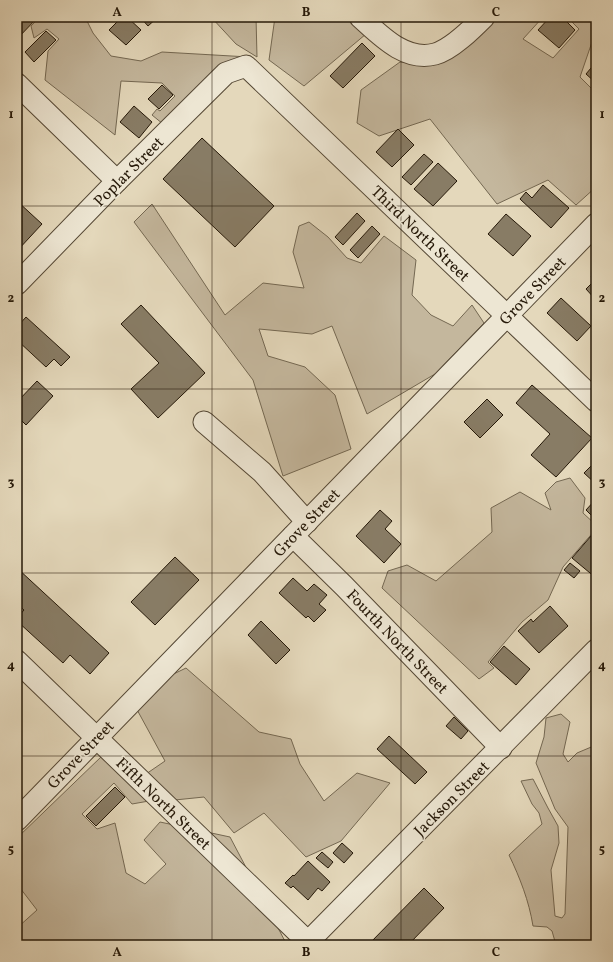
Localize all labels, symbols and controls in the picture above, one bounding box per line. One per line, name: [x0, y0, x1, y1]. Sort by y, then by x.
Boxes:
text: A: [112, 4, 122, 22]
text: B: [302, 4, 311, 22]
text: C: [492, 4, 500, 22]
text: 1: [8, 106, 14, 124]
text: 1: [599, 106, 605, 124]
street label: Poplar Street: [89, 132, 170, 212]
street label: Third North Street: [365, 181, 474, 288]
street label: Grove Street: [495, 252, 572, 331]
text: 2: [8, 290, 15, 308]
text: 2: [599, 290, 606, 308]
text: 3: [8, 474, 15, 492]
text: 3: [599, 474, 606, 492]
street label: Grove Street: [269, 484, 346, 563]
street label: Fourth North Street: [341, 585, 453, 700]
text: 4: [7, 657, 15, 675]
text: 4: [598, 657, 606, 675]
street label: Grove Street: [43, 716, 120, 795]
street label: Fifth North Street: [110, 753, 215, 856]
street label: Jackson Street: [410, 756, 495, 842]
text: 5: [8, 841, 14, 859]
text: 5: [599, 841, 605, 859]
text: A: [112, 944, 122, 962]
text: B: [302, 944, 311, 962]
text: C: [492, 944, 500, 962]

